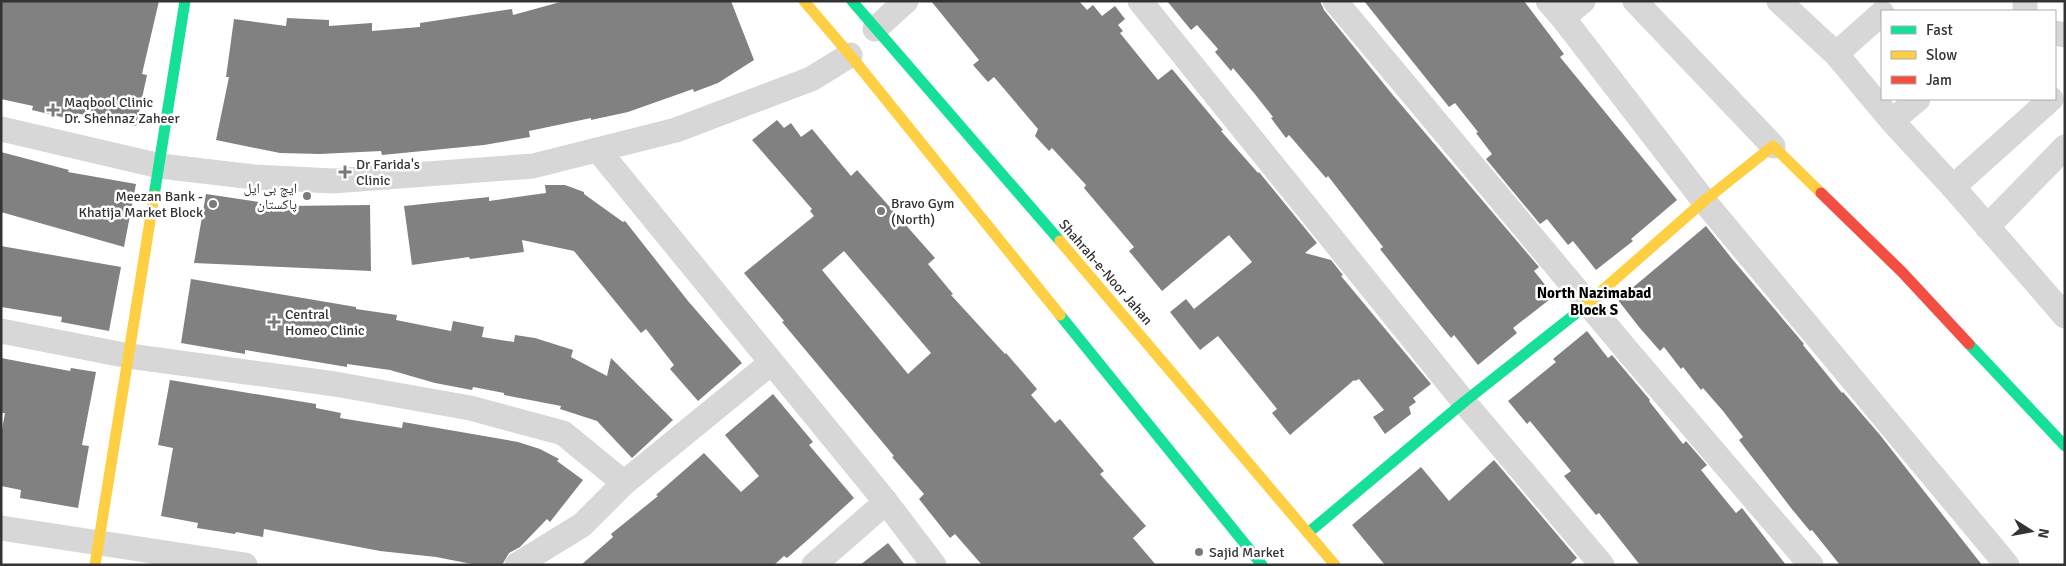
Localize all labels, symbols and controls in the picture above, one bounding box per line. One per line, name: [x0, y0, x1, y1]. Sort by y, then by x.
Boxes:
legend: [1881, 10, 2056, 100]
text: Fast: [1926, 21, 1953, 39]
text: Slow: [1926, 46, 1957, 64]
text: Jam: [1926, 71, 1952, 89]
place label: Maqbool Clinic Dr. Shehnaz Zaheer: [64, 94, 181, 127]
marker: Maqbool Clinic Dr. Shehnaz Zaheer: [46, 103, 60, 117]
place label: Dr Farida's Clinic: [356, 156, 420, 189]
marker: Dr Farida's Clinic: [338, 165, 352, 179]
place label: ایچ بی ایل پاکستان: [244, 180, 297, 213]
place label: Meezan Bank - Khatija Market Block: [79, 188, 203, 221]
marker: ایچ بی ایل پاکستان: [301, 190, 313, 202]
place label: Bravo Gym (North): [891, 195, 954, 228]
marker: Meezan Bank - Khatija Market Block: [207, 198, 219, 210]
marker: Bravo Gym (North): [875, 205, 887, 217]
street label: Shahrah-e-Noor Jahan: [1055, 216, 1156, 329]
district label: North Nazimabad Block S: [1537, 284, 1651, 319]
place label: Central Homeo Clinic: [285, 306, 365, 339]
marker: Central Homeo Clinic: [267, 315, 281, 329]
north arrow: [2006, 506, 2056, 556]
text: N: [2034, 527, 2053, 540]
place label: Sajid Market: [1209, 544, 1284, 561]
marker: Sajid Market: [1193, 546, 1205, 558]

